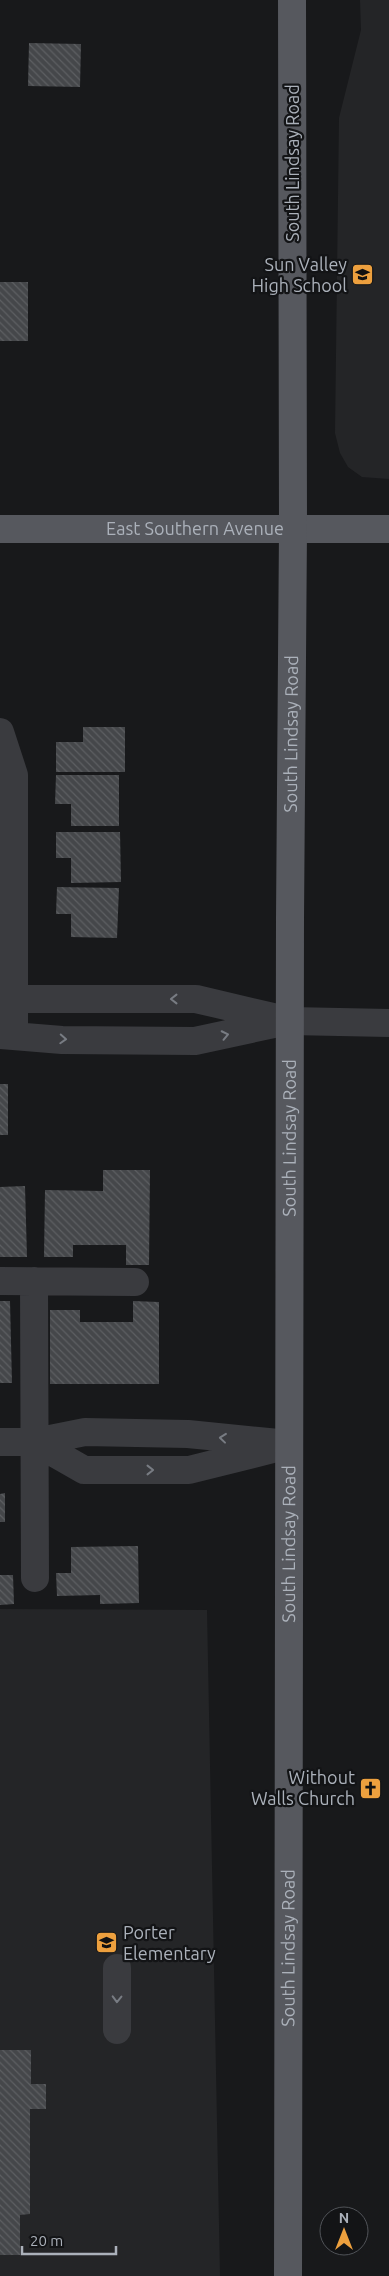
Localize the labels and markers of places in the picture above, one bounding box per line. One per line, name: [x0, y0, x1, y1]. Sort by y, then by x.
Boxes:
place label: Sun Valley High School: [251, 254, 347, 295]
school or university icon: Sun Valley High School: [351, 263, 375, 287]
place label: Without Walls Church: [251, 1767, 355, 1808]
church icon: Without Walls Church: [359, 1776, 383, 1800]
place label: Porter Elementary: [123, 1922, 216, 1963]
school or university icon: Porter Elementary: [95, 1931, 119, 1955]

